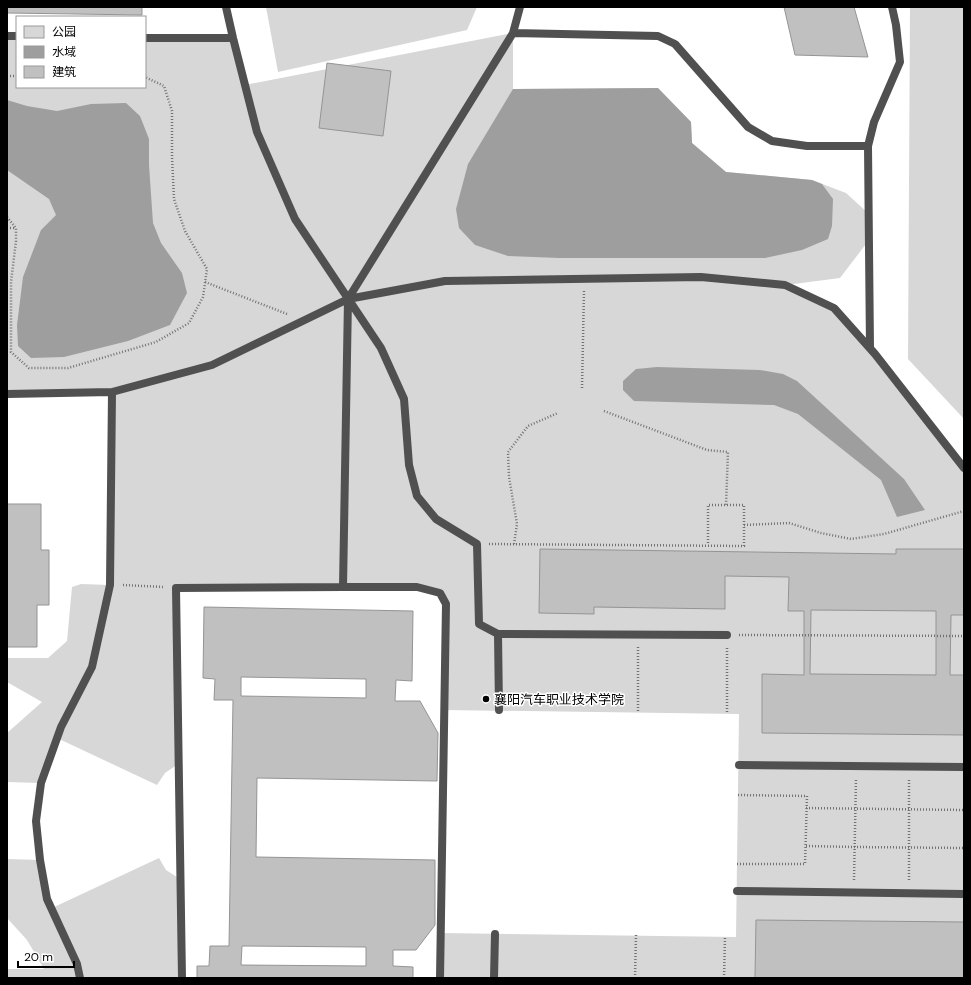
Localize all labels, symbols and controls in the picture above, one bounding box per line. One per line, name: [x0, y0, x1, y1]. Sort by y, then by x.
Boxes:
legend: [16, 16, 146, 88]
text: 公园: [52, 24, 76, 40]
text: 水域: [52, 44, 76, 60]
text: 建筑: [52, 64, 76, 80]
place label: 襄阳汽车职业技术学院: [494, 691, 624, 708]
marker: 襄阳汽车职业技术学院: [481, 694, 491, 704]
scale bar: [18, 943, 74, 969]
text: 20 m: [24, 949, 53, 965]

